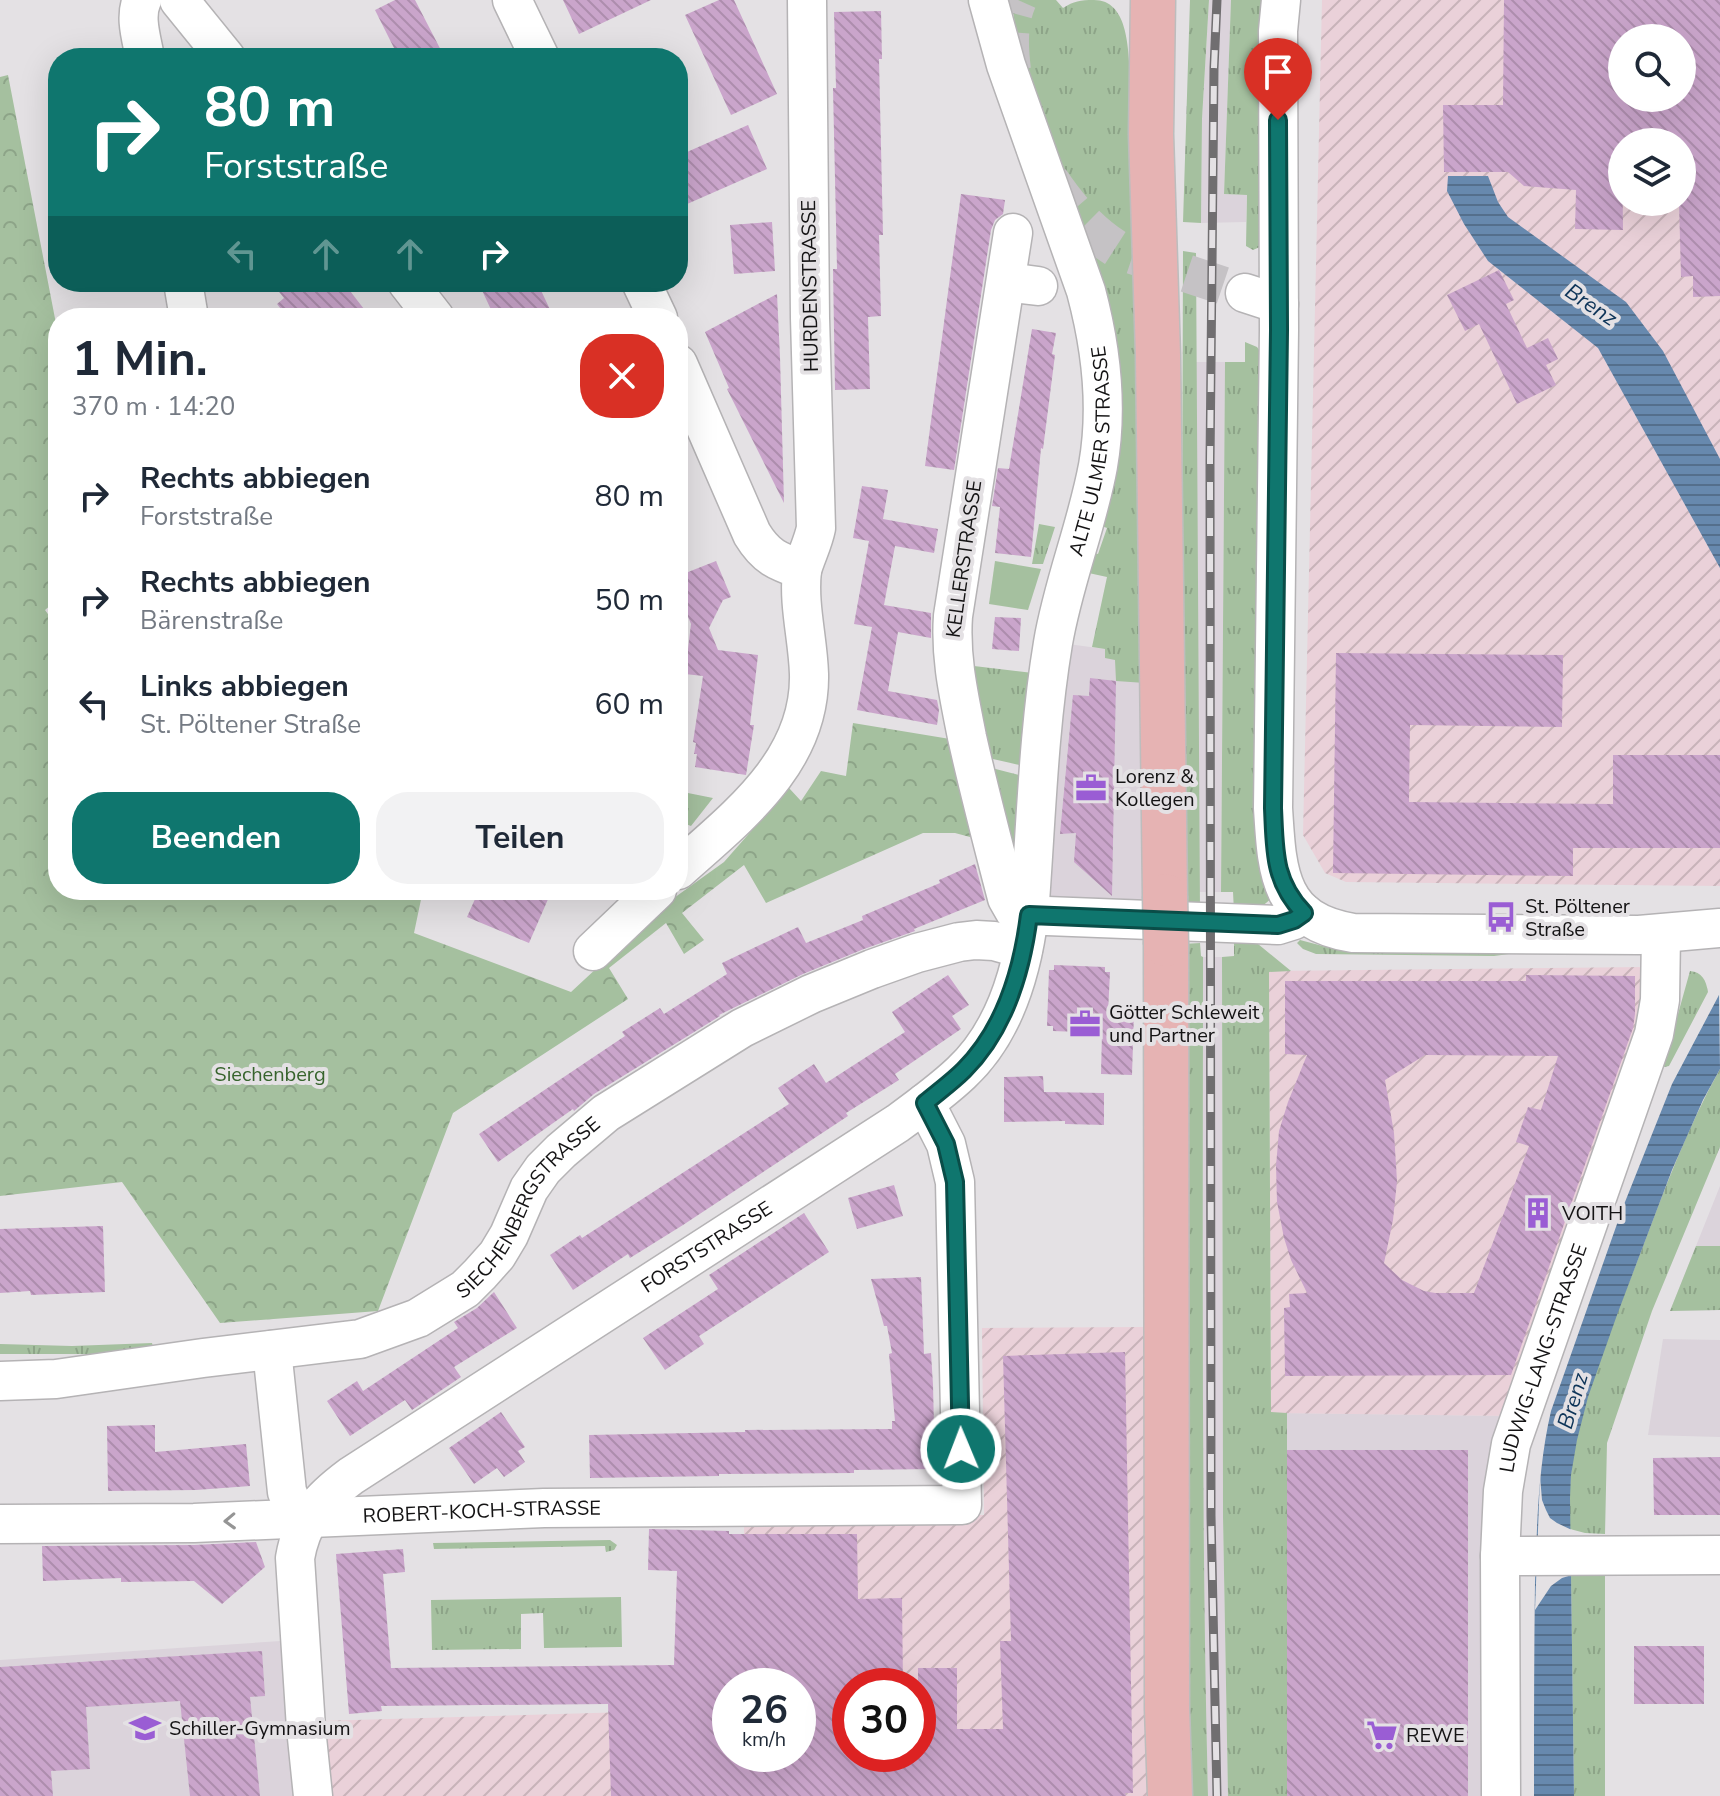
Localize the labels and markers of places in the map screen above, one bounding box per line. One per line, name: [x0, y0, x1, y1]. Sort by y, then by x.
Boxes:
pin: [1244, 38, 1312, 120]
place label: Lorenz & Kollegen: [1115, 763, 1195, 813]
office icon: Lorenz & Kollegen: [1074, 771, 1108, 805]
place label: St. Pöltener Straße: [1525, 893, 1630, 943]
bus stop icon: St. Pöltener Straße: [1484, 900, 1518, 934]
place label: Götter Schleweit und Partner: [1109, 999, 1260, 1049]
office icon: Götter Schleweit und Partner: [1068, 1007, 1102, 1041]
building icon: VOITH: [1521, 1196, 1555, 1230]
place label: VOITH: [1561, 1200, 1623, 1227]
school or university icon: Schiller-Gymnasium: [128, 1711, 162, 1745]
place label: Schiller-Gymnasium: [169, 1715, 351, 1742]
supermarket icon: REWE: [1365, 1718, 1399, 1752]
place label: REWE: [1406, 1722, 1465, 1749]

